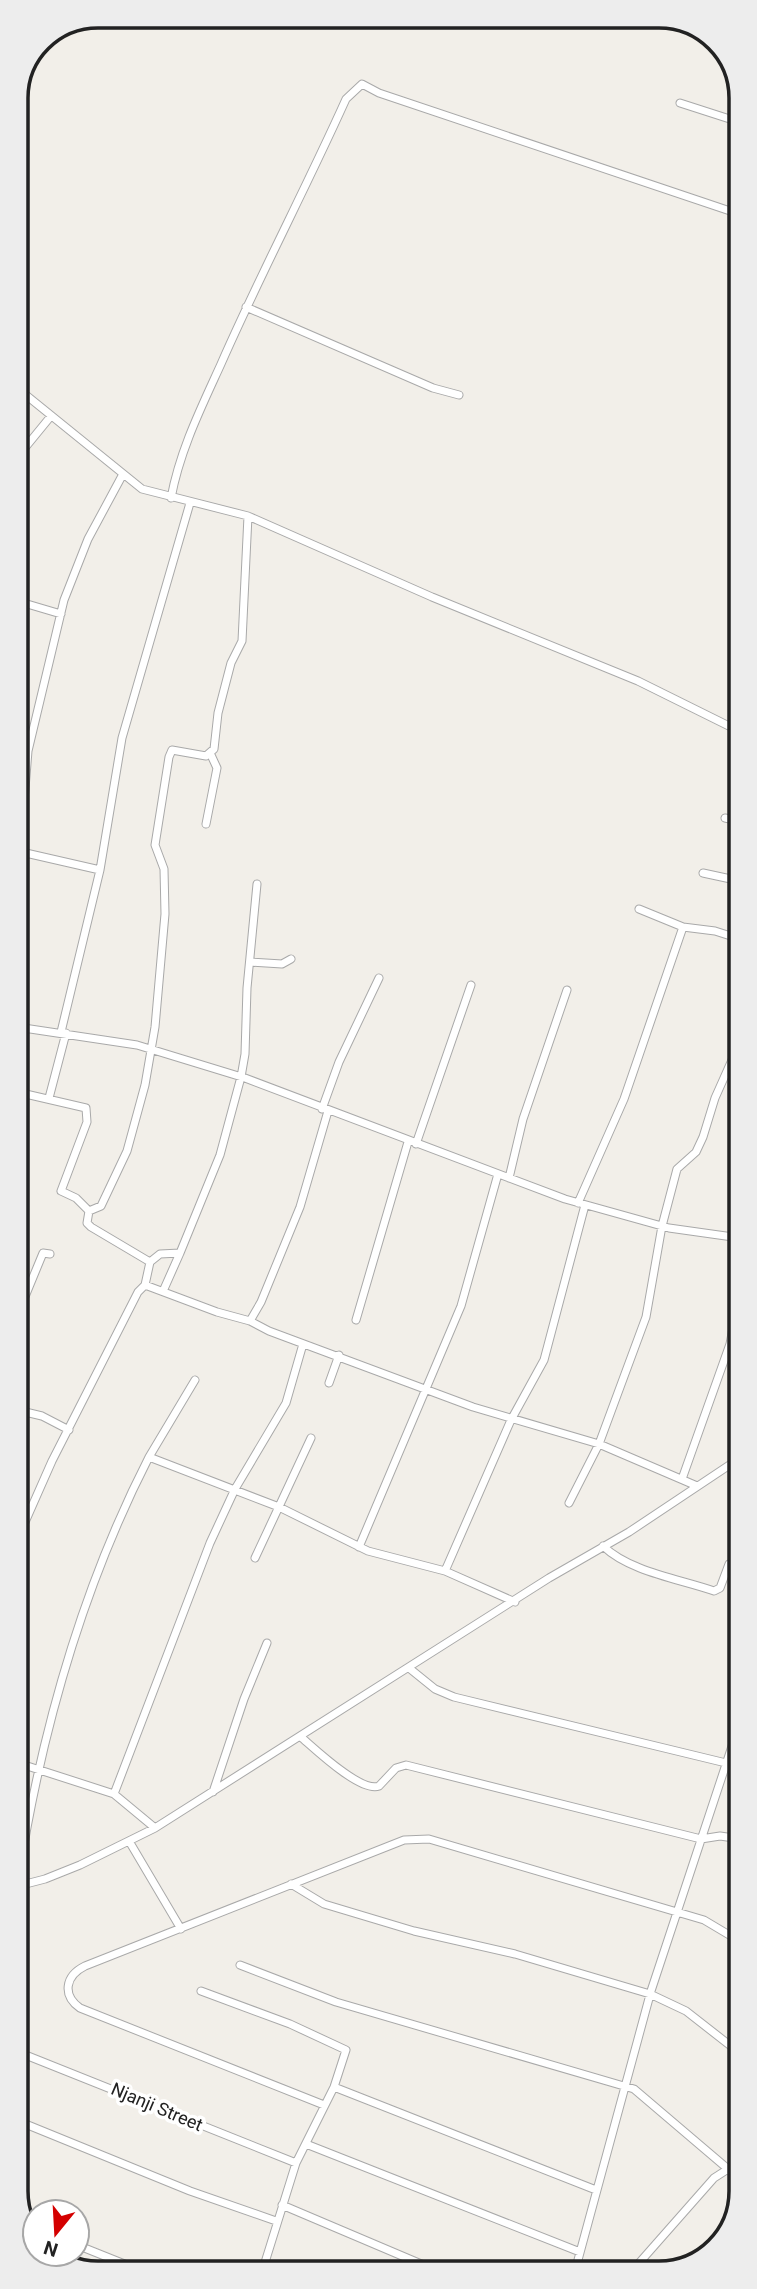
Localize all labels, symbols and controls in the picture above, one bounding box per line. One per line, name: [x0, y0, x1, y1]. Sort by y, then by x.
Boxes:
street label: Njanji Street: [108, 2078, 206, 2135]
north arrow: [21, 2198, 91, 2268]
text: N: [41, 2236, 61, 2262]

